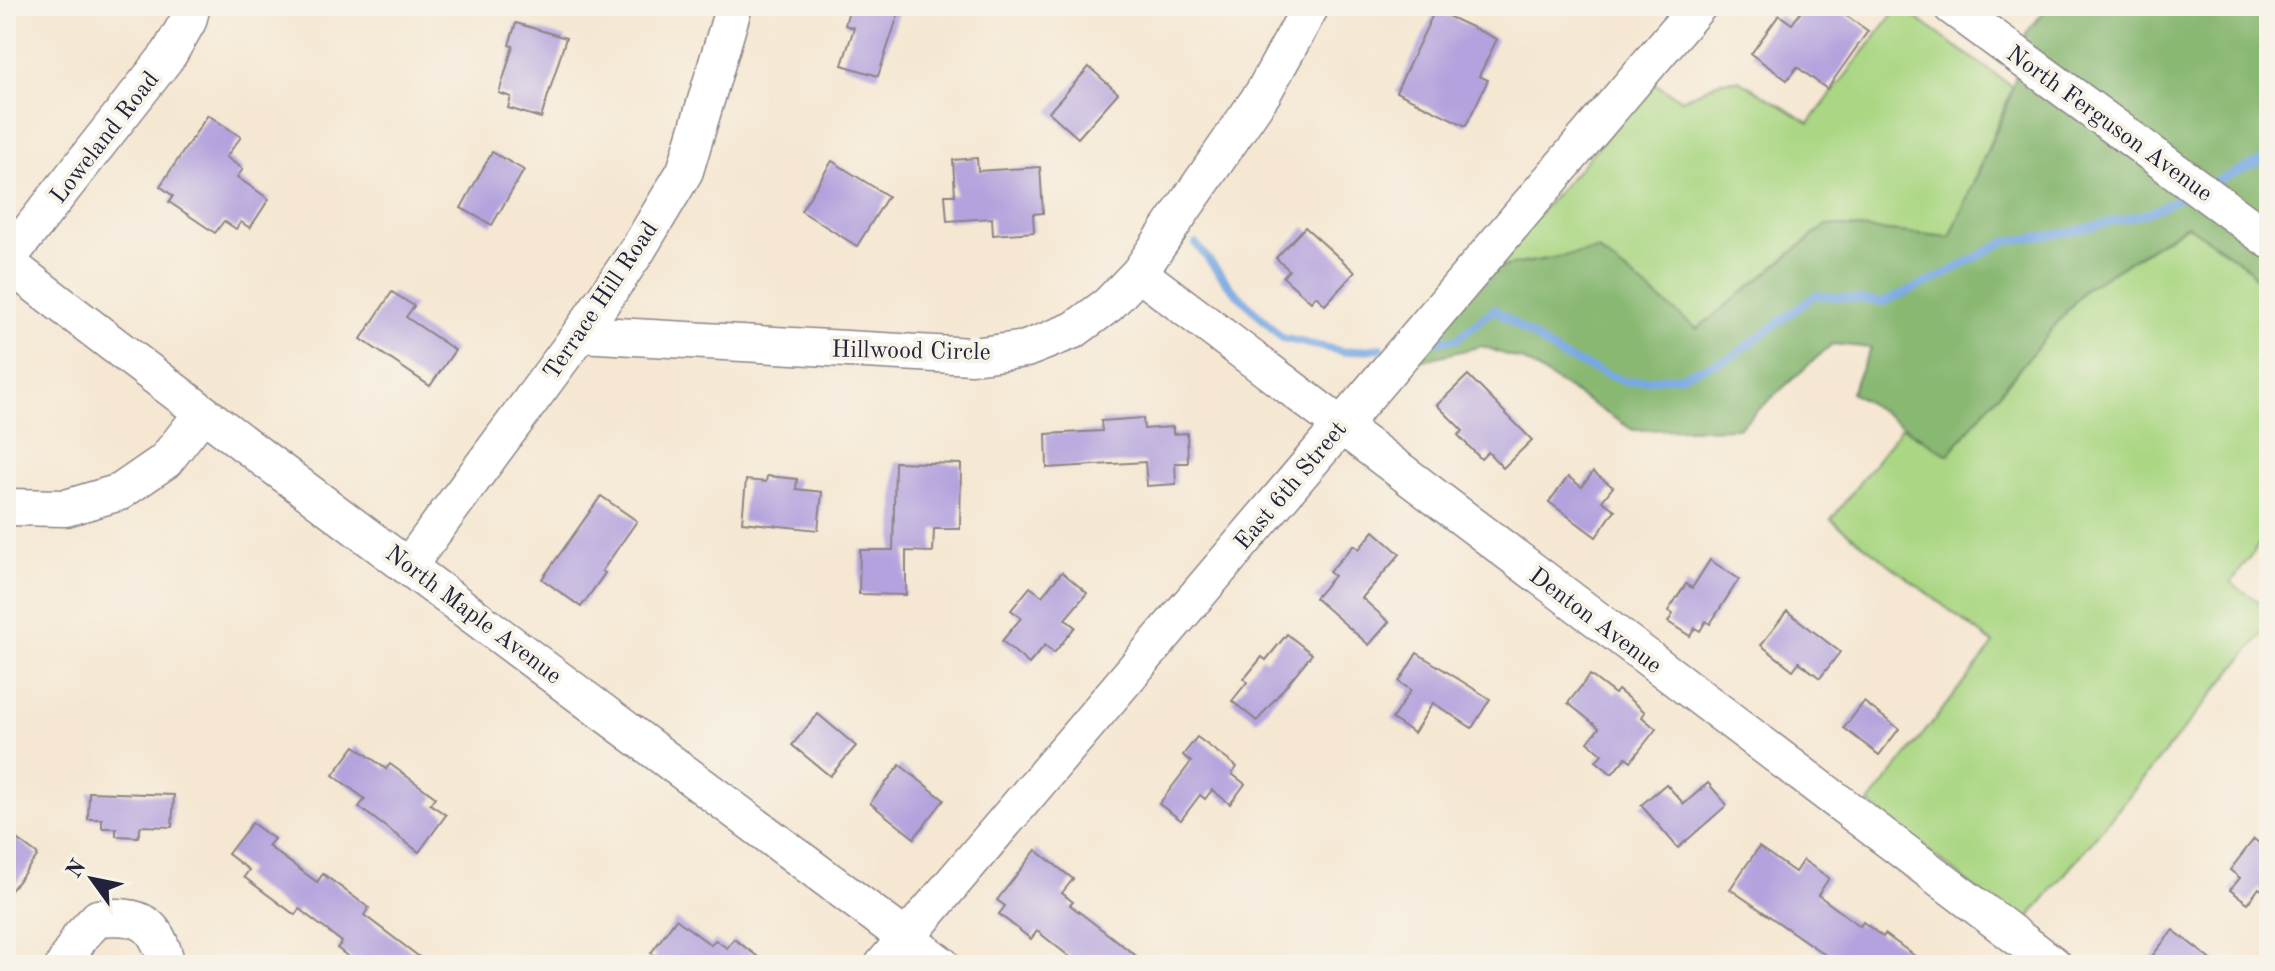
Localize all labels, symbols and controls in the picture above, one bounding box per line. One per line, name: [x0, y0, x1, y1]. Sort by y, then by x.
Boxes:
street label: North Ferguson Avenue: [2002, 42, 2216, 207]
street label: Loweland Road: [47, 68, 164, 209]
street label: Terrace Hill Road: [540, 218, 663, 384]
street label: Hillwood Circle: [831, 339, 991, 365]
street label: East 6th Street: [1231, 417, 1352, 555]
street label: North Maple Avenue: [380, 542, 565, 689]
street label: Denton Avenue: [1524, 564, 1665, 679]
north arrow: [52, 839, 132, 919]
text: N: [63, 856, 91, 882]

